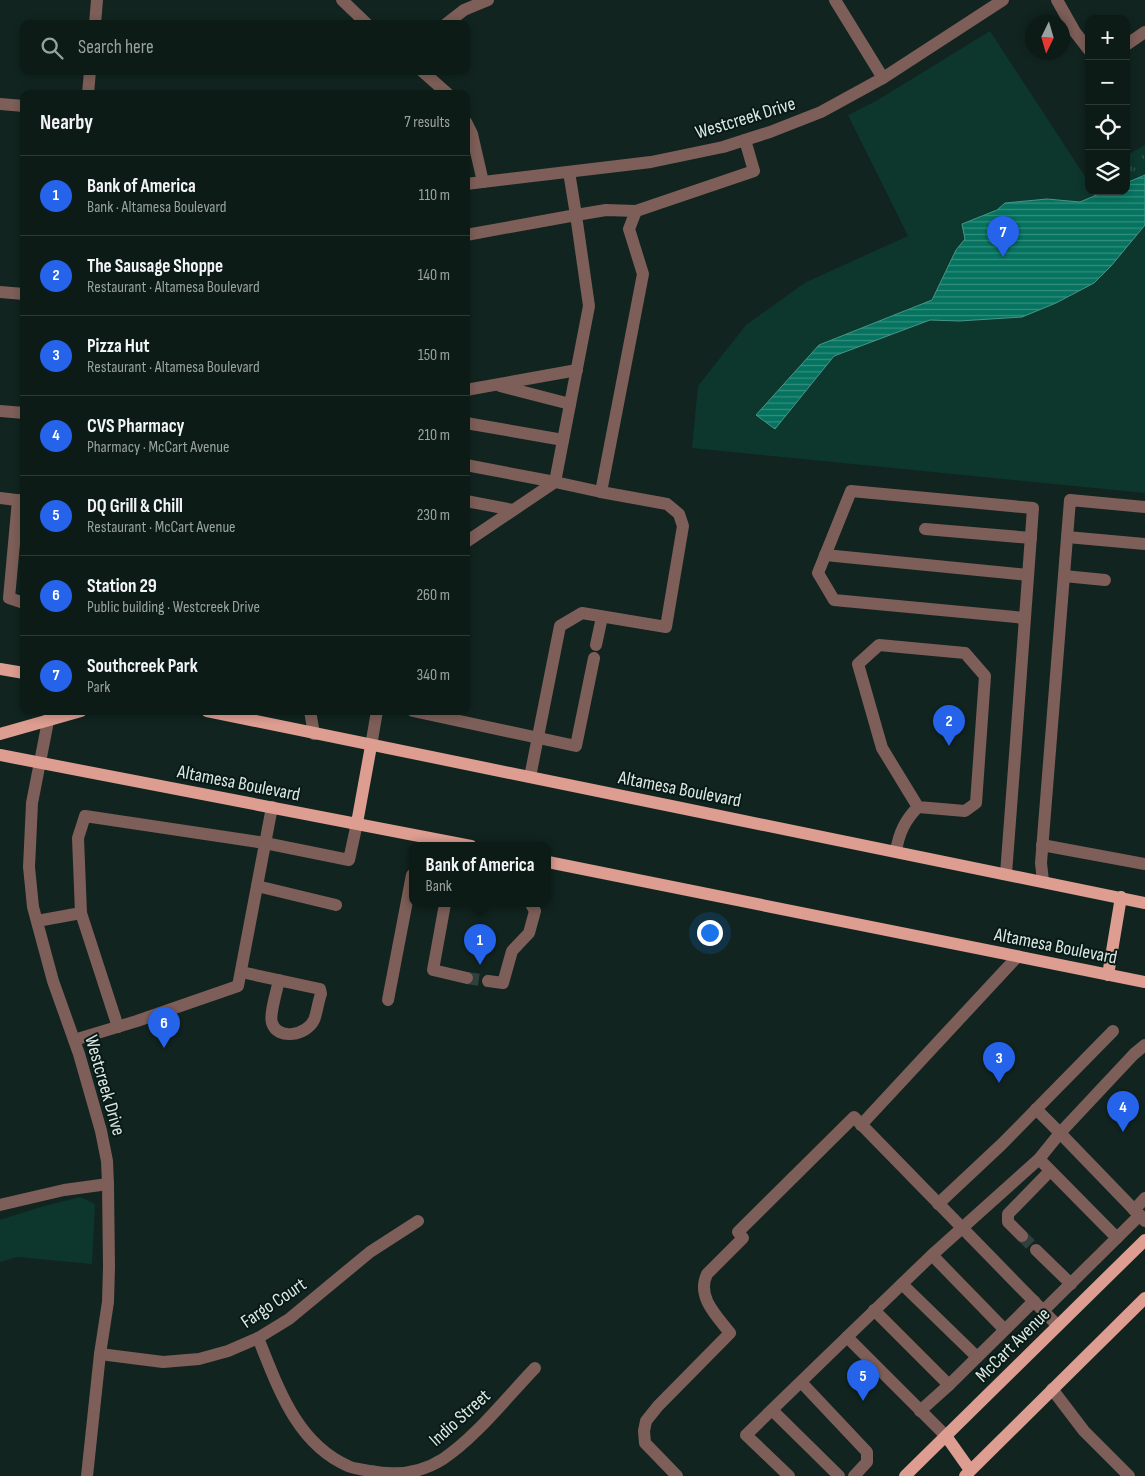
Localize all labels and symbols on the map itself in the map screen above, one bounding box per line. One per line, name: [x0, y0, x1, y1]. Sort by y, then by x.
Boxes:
north arrow: [1025, 15, 1070, 60]
street label: Westcreek Drive: [693, 92, 798, 145]
pin: 7: [987, 216, 1019, 257]
pin: 2: [933, 705, 965, 746]
street label: Altamesa Boulevard: [174, 760, 302, 807]
street label: Altamesa Boulevard: [615, 766, 743, 813]
your location: [697, 920, 723, 946]
street label: Altamesa Boulevard: [991, 923, 1119, 970]
pin: 1: [464, 924, 496, 965]
pin: 6: [148, 1007, 180, 1048]
street label: Westcreek Drive: [79, 1032, 130, 1138]
pin: 3: [983, 1042, 1015, 1083]
pin: 4: [1107, 1091, 1139, 1132]
street label: Fargo Court: [237, 1273, 311, 1333]
street label: McCart Avenue: [971, 1303, 1055, 1387]
pin: 5: [847, 1360, 879, 1401]
street label: Indio Street: [425, 1385, 495, 1452]

